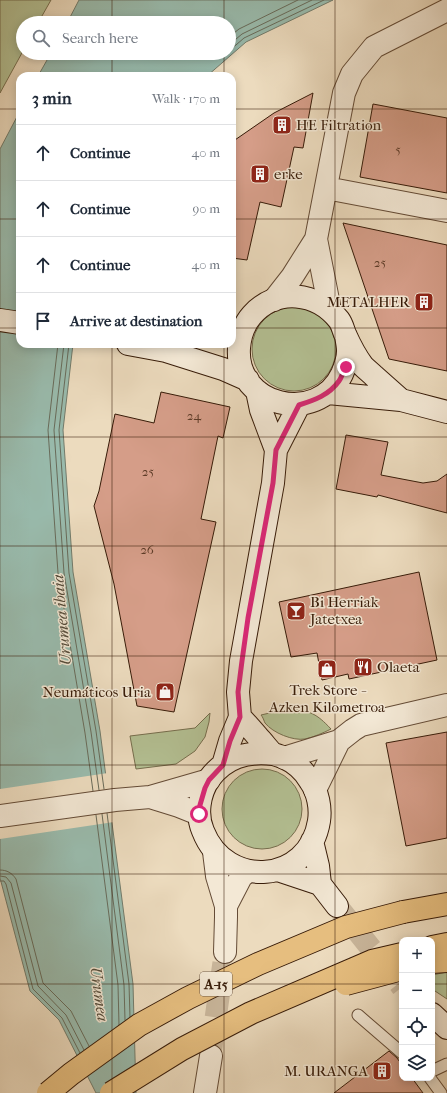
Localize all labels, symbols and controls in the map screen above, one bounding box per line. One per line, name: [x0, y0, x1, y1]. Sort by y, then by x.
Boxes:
search box: [16, 16, 236, 60]
icon: search: [30, 27, 52, 49]
text: Search here: [62, 29, 138, 47]
text: 3 min: [32, 88, 72, 108]
text: Walk · 170 m: [152, 91, 220, 106]
building icon: HE Filtration: [271, 114, 293, 136]
place label: HE Filtration: [296, 116, 382, 134]
icon: ahead: [32, 142, 54, 164]
house number: 5: [395, 142, 401, 157]
text: Continue: [70, 144, 130, 162]
text: 40 m: [192, 145, 220, 160]
building icon: erke: [249, 163, 271, 185]
place label: erke: [274, 165, 303, 183]
icon: ahead: [32, 198, 54, 220]
text: Continue: [70, 200, 130, 218]
text: 90 m: [192, 201, 220, 216]
icon: ahead: [32, 254, 54, 276]
house number: 25: [374, 255, 387, 270]
text: Continue: [70, 256, 130, 274]
text: 40 m: [192, 257, 220, 272]
building icon: METALHER: [413, 291, 435, 313]
place label: METALHER: [327, 293, 411, 311]
icon: arrive: [32, 310, 54, 332]
text: Arrive at destination: [70, 312, 202, 330]
route end: [337, 358, 355, 376]
house number: 24: [187, 408, 202, 423]
house number: 25: [142, 464, 155, 479]
house number: 26: [140, 542, 155, 557]
water label: Urumea ibaia: [48, 573, 75, 666]
place label: Bi Herriak Jatetxea: [309, 593, 379, 628]
bar icon: Bi Herriak Jatetxea: [285, 600, 307, 622]
restaurant icon: Olaeta: [352, 656, 374, 678]
shop icon: Trek Store - Azken Kilometroa: [316, 658, 338, 680]
place label: Olaeta: [377, 658, 421, 676]
shop icon: Neumáticos Uria: [154, 681, 176, 703]
place label: Trek Store - Azken Kilometroa: [268, 681, 386, 716]
place label: Neumáticos Uria: [43, 683, 152, 701]
route start: [190, 805, 208, 823]
map controls: [399, 937, 435, 1081]
button: +: [399, 937, 435, 973]
water label: Urumea: [86, 965, 113, 1023]
road number: A-15: [200, 972, 232, 996]
button: −: [399, 973, 435, 1009]
button: locate: [399, 1009, 435, 1045]
button: layers: [399, 1045, 435, 1081]
building icon: M. URANGA: [371, 1060, 393, 1082]
place label: M. URANGA: [284, 1062, 368, 1080]

